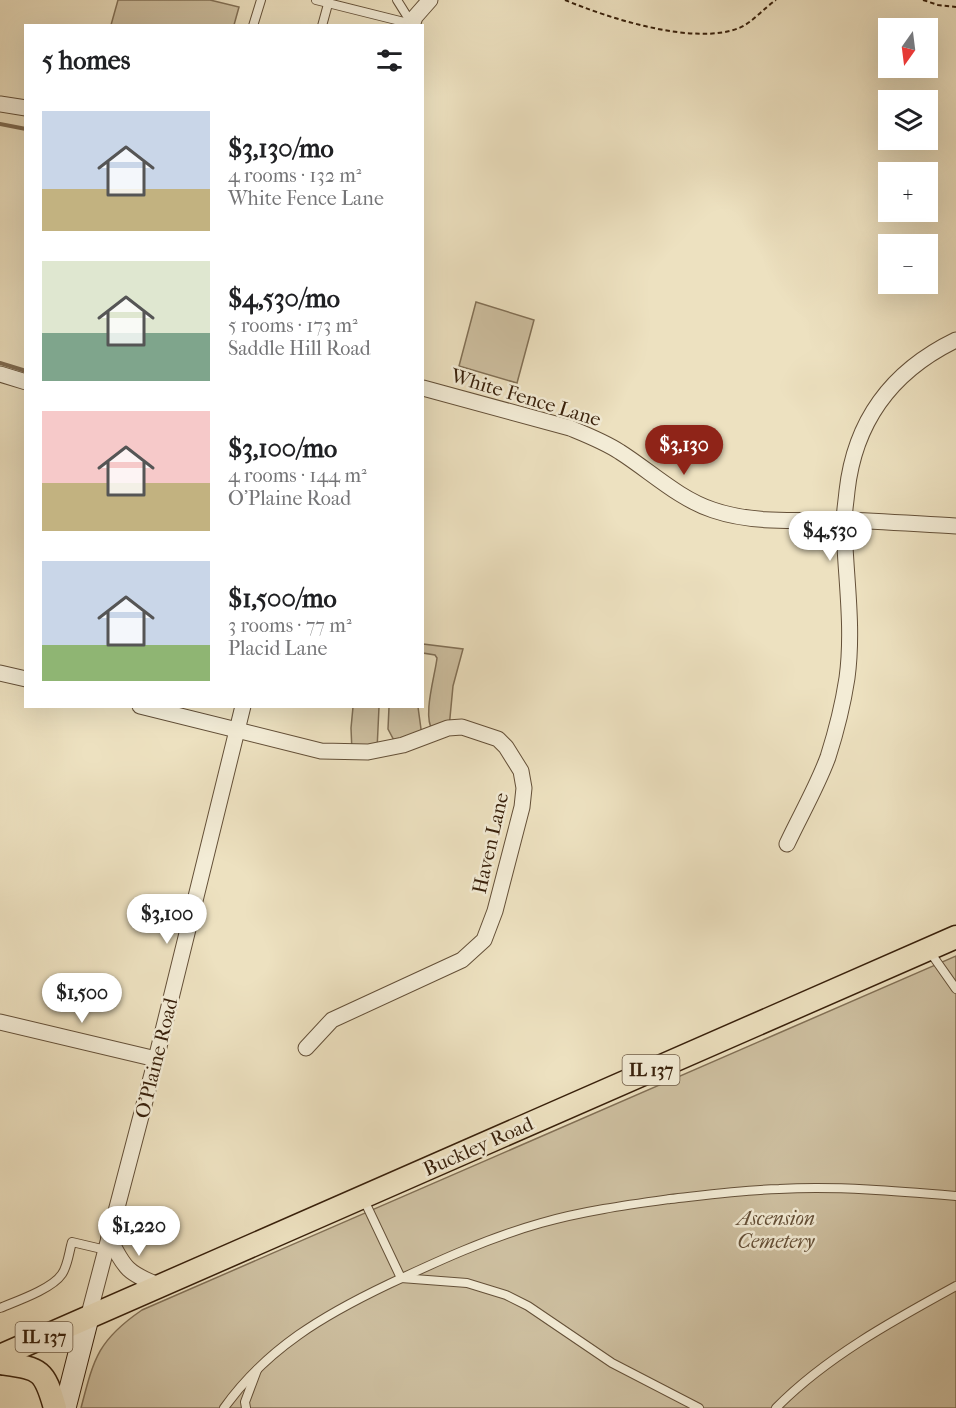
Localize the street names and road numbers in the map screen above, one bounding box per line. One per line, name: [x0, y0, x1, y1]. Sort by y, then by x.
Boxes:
street label: White Fence Lane: [447, 363, 604, 431]
street label: Haven Lane: [468, 790, 513, 896]
street label: O'Plaine Road: [130, 995, 183, 1121]
road number: IL 137: [622, 1055, 680, 1085]
street label: Buckley Road: [420, 1112, 538, 1181]
road number: IL 137: [15, 1322, 72, 1352]

